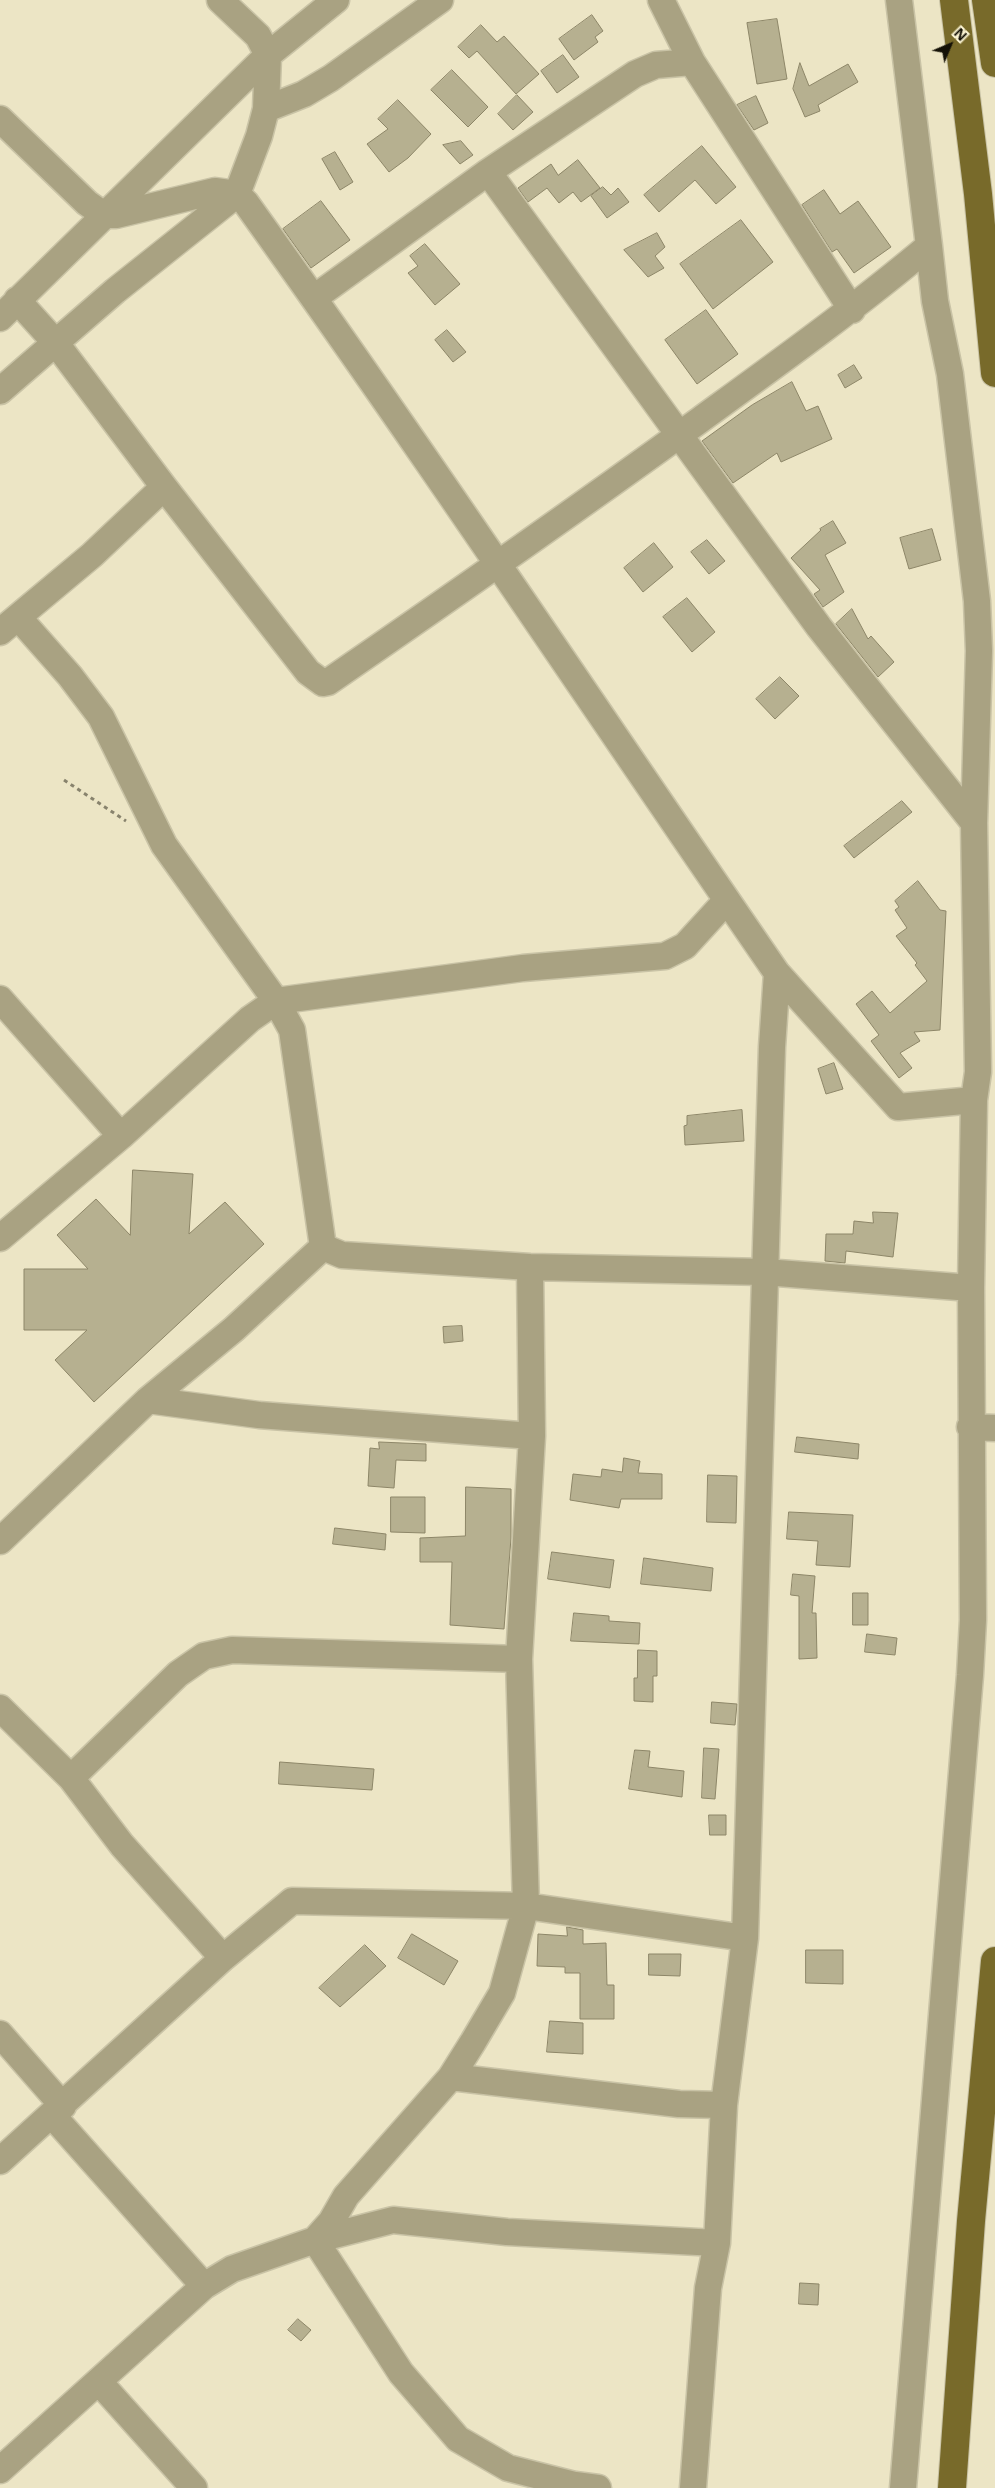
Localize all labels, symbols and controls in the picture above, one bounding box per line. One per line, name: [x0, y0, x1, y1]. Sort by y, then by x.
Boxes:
north arrow: [925, 20, 975, 70]
text: N: [950, 23, 972, 45]

